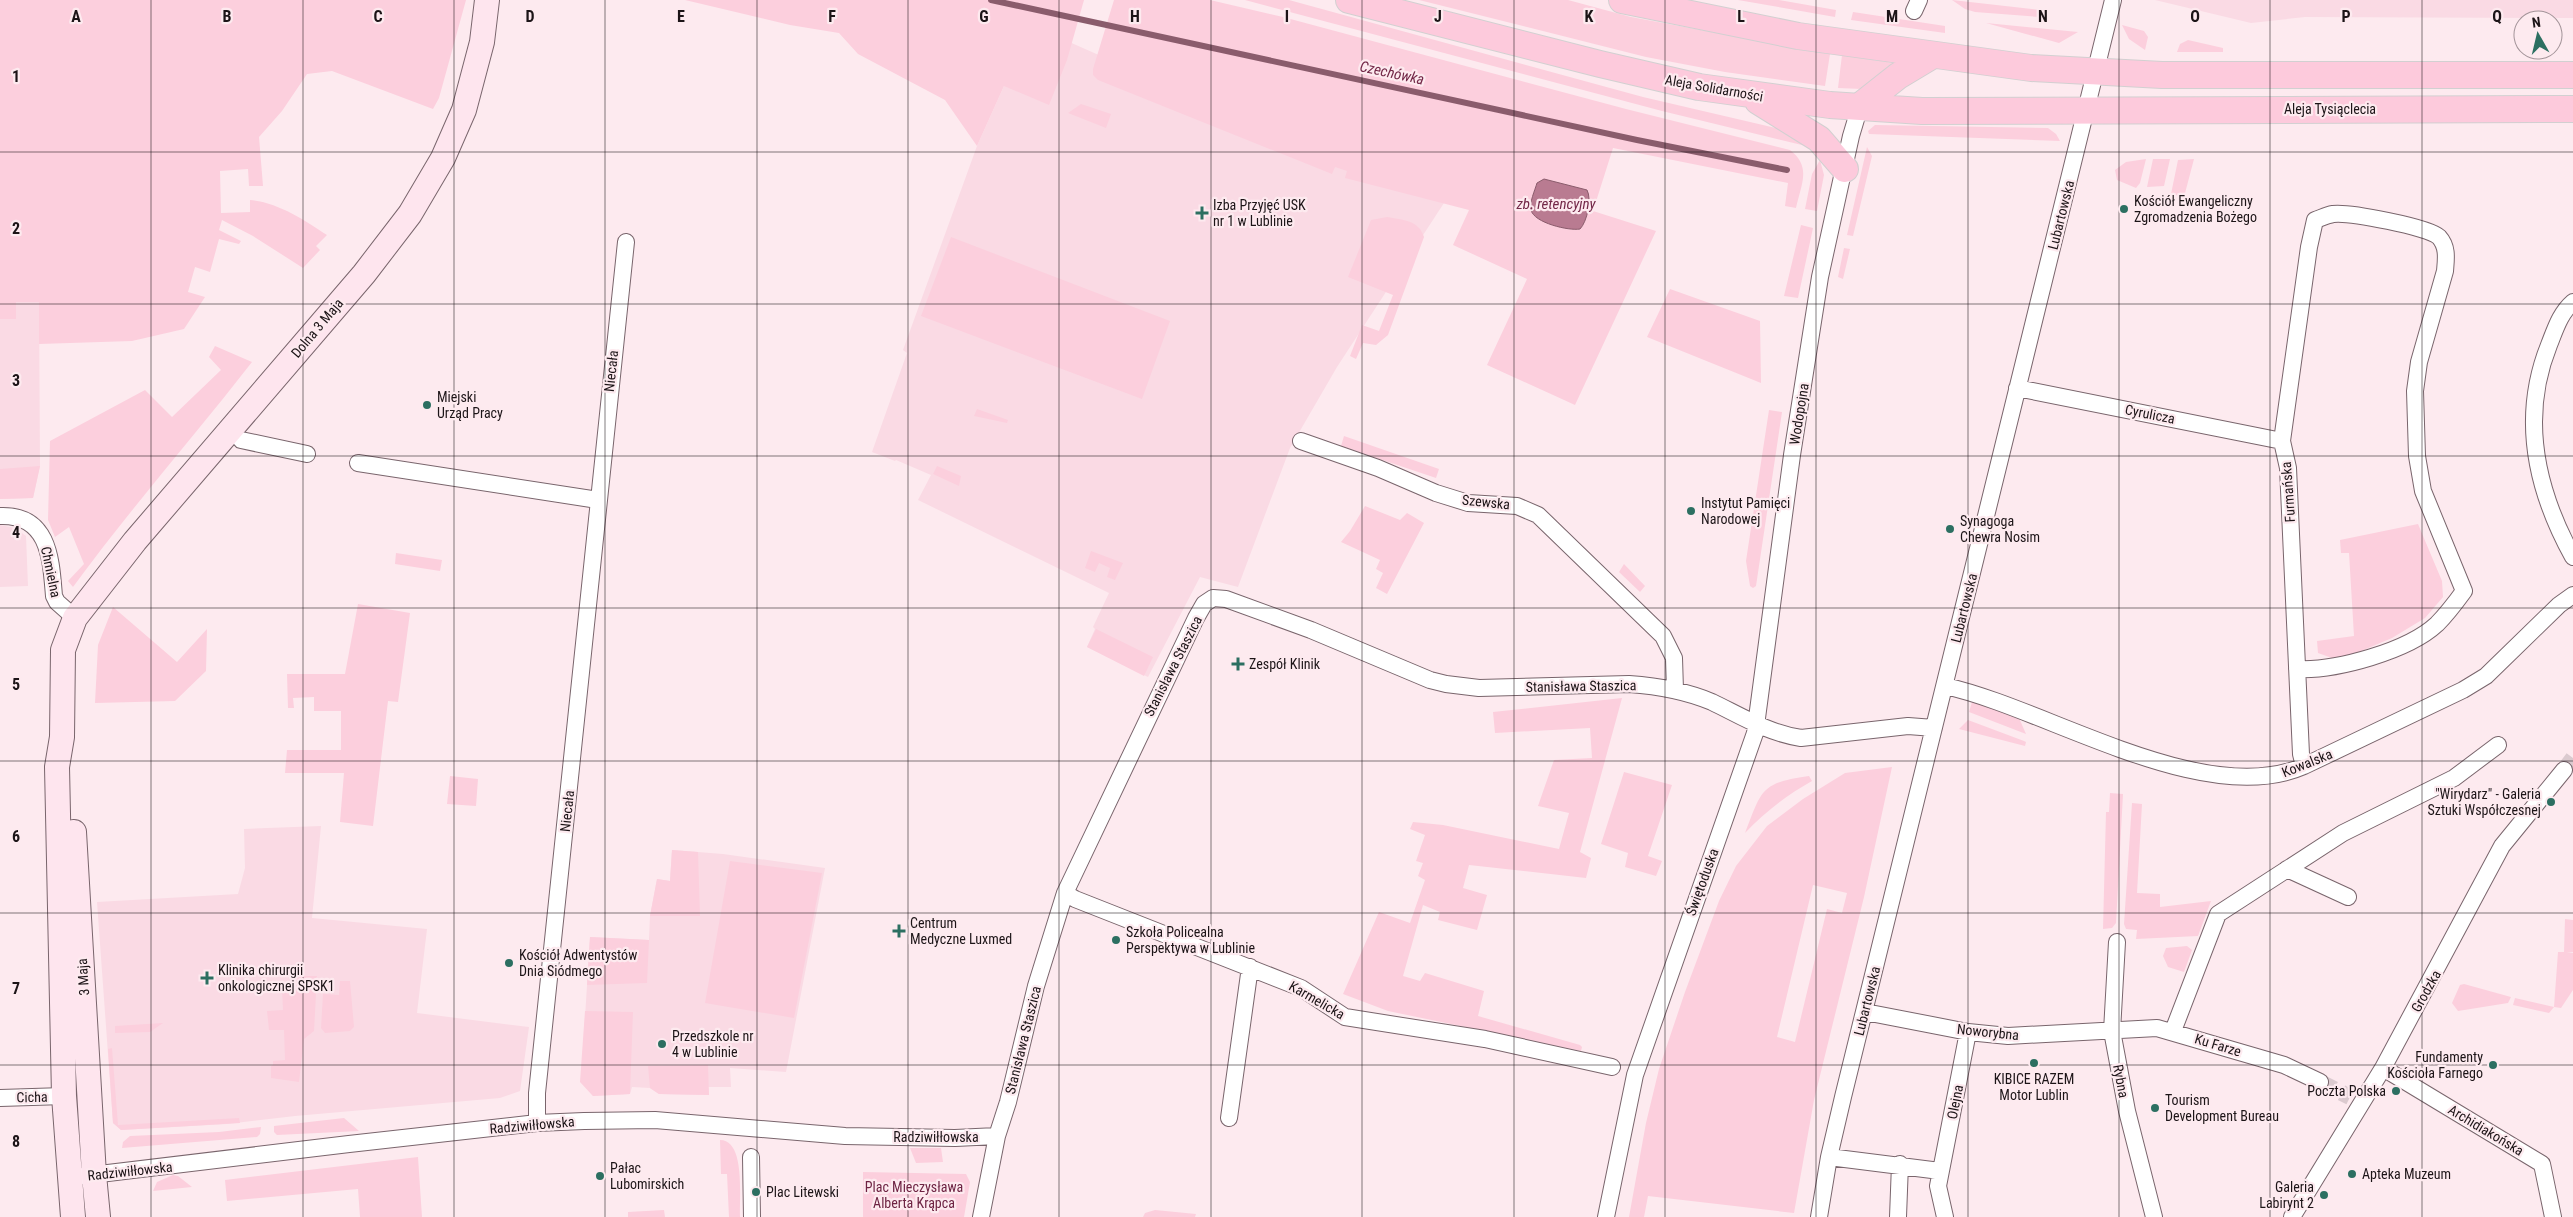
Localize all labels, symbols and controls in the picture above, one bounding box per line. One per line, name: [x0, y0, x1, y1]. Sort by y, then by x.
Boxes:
text: A: [71, 7, 81, 26]
text: B: [223, 7, 232, 26]
text: C: [373, 7, 383, 26]
text: D: [525, 7, 535, 26]
text: E: [677, 7, 685, 26]
text: F: [828, 7, 836, 26]
text: G: [979, 7, 989, 26]
text: H: [1130, 7, 1140, 26]
text: I: [1285, 7, 1289, 26]
text: J: [1434, 7, 1442, 26]
text: K: [1585, 7, 1594, 26]
text: L: [1737, 7, 1745, 26]
text: M: [1886, 7, 1898, 26]
text: N: [2038, 7, 2048, 26]
text: O: [2190, 7, 2200, 26]
text: P: [2341, 7, 2351, 26]
text: Q: [2492, 7, 2502, 26]
north arrow: [2513, 10, 2563, 60]
text: N: [2531, 14, 2542, 31]
water label: Czechówka: [1358, 57, 1426, 89]
text: 1: [12, 67, 20, 86]
street label: Aleja Solidarności: [1664, 71, 1764, 105]
street label: Aleja Tysiąclecia: [2284, 101, 2376, 117]
street label: Lubartowska: [2045, 179, 2077, 251]
place label: Kościół Ewangeliczny Zgromadzenia Bożego: [2134, 193, 2257, 225]
water label: zb. retencyjny: [1515, 195, 1597, 213]
place label: Izba Przyjęć USK nr 1 w Lublinie: [1213, 197, 1306, 229]
marker: Kościół Ewangeliczny Zgromadzenia Bożego: [2118, 203, 2130, 215]
marker: Izba Przyjęć USK nr 1 w Lublinie: [1195, 206, 1209, 220]
text: 2: [12, 219, 20, 238]
street label: Dolna 3 Maja: [288, 295, 346, 361]
street label: Niecała: [601, 349, 621, 393]
text: 3: [12, 371, 20, 390]
street label: Wodopojna: [1786, 382, 1812, 446]
place label: Miejski Urząd Pracy: [437, 389, 503, 421]
marker: Miejski Urząd Pracy: [421, 399, 433, 411]
street label: Cyrulicza: [2124, 401, 2176, 427]
street label: Furmańska: [2278, 461, 2298, 523]
street label: Szewska: [1461, 492, 1511, 512]
place label: Instytut Pamięci Narodowej: [1701, 495, 1790, 527]
marker: Instytut Pamięci Narodowej: [1685, 505, 1697, 517]
place label: Synagoga Chewra Nosim: [1960, 513, 2040, 545]
text: 4: [12, 523, 20, 542]
marker: Synagoga Chewra Nosim: [1944, 523, 1956, 535]
street label: Chmielna: [38, 545, 64, 599]
street label: Lubartowska: [1948, 572, 1980, 644]
street label: Stanisława Staszica: [1141, 613, 1205, 719]
place label: Zespół Klinik: [1249, 656, 1321, 672]
marker: Zespół Klinik: [1231, 657, 1245, 671]
text: 5: [12, 675, 20, 694]
street label: Stanisława Staszica: [1525, 677, 1637, 695]
street label: Kowalska: [2279, 746, 2335, 780]
place label: "Wirydarz" - Galeria Sztuki Współczesnej: [2428, 786, 2541, 818]
street label: Niecała: [557, 789, 577, 833]
marker: "Wirydarz" - Galeria Sztuki Współczesnej: [2545, 796, 2557, 808]
text: 6: [12, 827, 20, 846]
street label: Świętoduska: [1682, 846, 1722, 918]
place label: Centrum Medyczne Luxmed: [910, 915, 1012, 947]
marker: Centrum Medyczne Luxmed: [892, 924, 906, 938]
place label: Szkoła Policealna Perspektywa w Lublinie: [1126, 924, 1255, 956]
marker: Szkoła Policealna Perspektywa w Lublinie: [1110, 934, 1122, 946]
place label: Kościół Adwentystów Dnia Siódmego: [519, 947, 637, 979]
marker: Kościół Adwentystów Dnia Siódmego: [503, 957, 515, 969]
street label: 3 Maja: [74, 958, 92, 996]
place label: Klinika chirurgii onkologicznej SPSK1: [218, 962, 335, 994]
street label: Lubartowska: [1851, 965, 1883, 1037]
street label: Grodzka: [2408, 967, 2444, 1015]
marker: Klinika chirurgii onkologicznej SPSK1: [200, 971, 214, 985]
street label: Karmelicka: [1286, 978, 1348, 1022]
text: 7: [12, 979, 20, 998]
street label: Stanisława Staszica: [1002, 984, 1044, 1096]
street label: Noworybna: [1956, 1021, 2020, 1043]
place label: Przedszkole nr 4 w Lublinie: [672, 1028, 753, 1060]
street label: Ku Farze: [2193, 1030, 2243, 1060]
marker: Przedszkole nr 4 w Lublinie: [656, 1038, 668, 1050]
place label: Fundamenty Kościoła Farnego: [2387, 1049, 2483, 1081]
marker: KIBICE RAZEM Motor Lublin: [2028, 1057, 2040, 1069]
marker: Fundamenty Kościoła Farnego: [2487, 1059, 2499, 1071]
street label: Rybna: [2110, 1063, 2132, 1099]
place label: KIBICE RAZEM Motor Lublin: [1994, 1071, 2074, 1103]
street label: Olejna: [1944, 1083, 1966, 1121]
place label: Poczta Polska: [2307, 1083, 2386, 1099]
marker: Poczta Polska: [2390, 1085, 2402, 1097]
street label: Cicha: [16, 1089, 48, 1105]
place label: Tourism Development Bureau: [2165, 1092, 2279, 1124]
street label: Archidiakońska: [2445, 1101, 2527, 1159]
marker: Tourism Development Bureau: [2149, 1102, 2161, 1114]
street label: Radziwiłłowska: [489, 1113, 575, 1137]
street label: Radziwiłłowska: [893, 1129, 979, 1145]
text: 8: [12, 1132, 20, 1151]
street label: Radziwiłłowska: [87, 1159, 173, 1183]
place label: Pałac Lubomirskich: [610, 1160, 684, 1192]
place label: Apteka Muzeum: [2362, 1166, 2451, 1182]
marker: Apteka Muzeum: [2346, 1168, 2358, 1180]
marker: Pałac Lubomirskich: [594, 1170, 606, 1182]
park label: Plac Mieczysława Alberta Krąpca: [865, 1179, 963, 1211]
place label: Galeria Labirynt 2: [2259, 1179, 2314, 1211]
place label: Plac Litewski: [766, 1184, 839, 1200]
marker: Plac Litewski: [750, 1186, 762, 1198]
marker: Galeria Labirynt 2: [2318, 1189, 2330, 1201]

